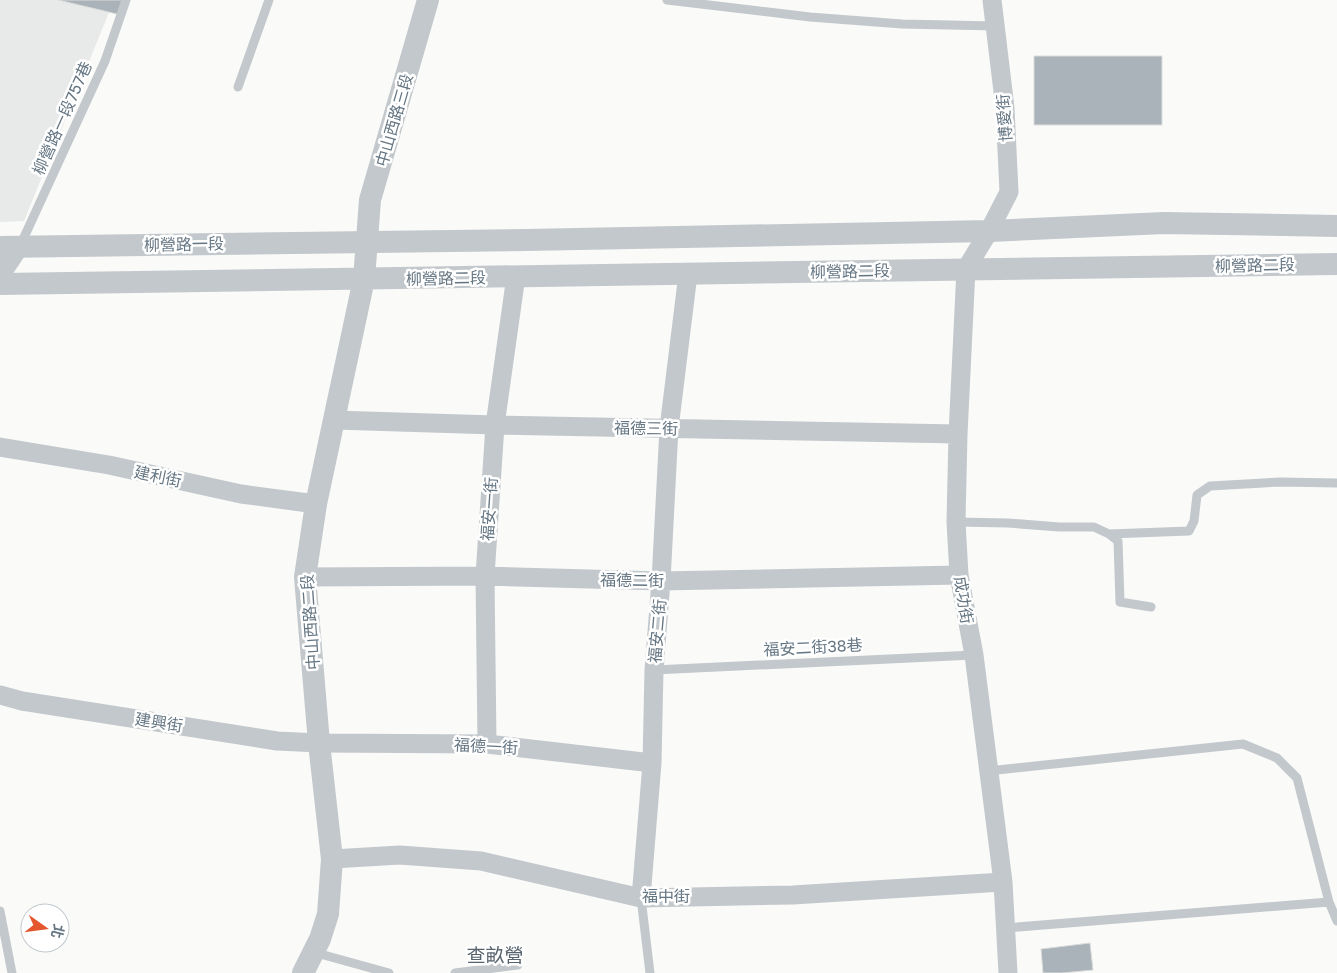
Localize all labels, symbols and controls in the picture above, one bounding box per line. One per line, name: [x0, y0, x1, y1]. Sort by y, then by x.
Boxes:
street label: 柳營路一段757巷: [28, 58, 96, 178]
street label: 中山西路三段: [371, 71, 417, 169]
street label: 博愛街: [992, 93, 1016, 143]
street label: 柳營路一段: [144, 233, 224, 255]
street label: 柳營路二段: [1215, 254, 1295, 276]
street label: 柳營路二段: [810, 260, 890, 282]
street label: 柳營路二段: [406, 267, 486, 289]
street label: 福德三街: [614, 417, 678, 439]
street label: 建利街: [132, 461, 184, 491]
street label: 福安一街: [477, 476, 501, 542]
street label: 福德二街: [600, 569, 664, 591]
street label: 中山西路二段: [297, 573, 323, 671]
street label: 成功街: [950, 575, 978, 625]
street label: 福安二街: [644, 598, 670, 664]
street label: 福安二街38巷: [763, 634, 863, 660]
street label: 建興街: [134, 708, 184, 736]
street label: 福德一街: [454, 734, 518, 758]
street label: 福中街: [642, 886, 690, 906]
north arrow: [20, 903, 70, 953]
text: 北: [48, 922, 68, 940]
district label: 查畝營: [466, 943, 524, 966]

